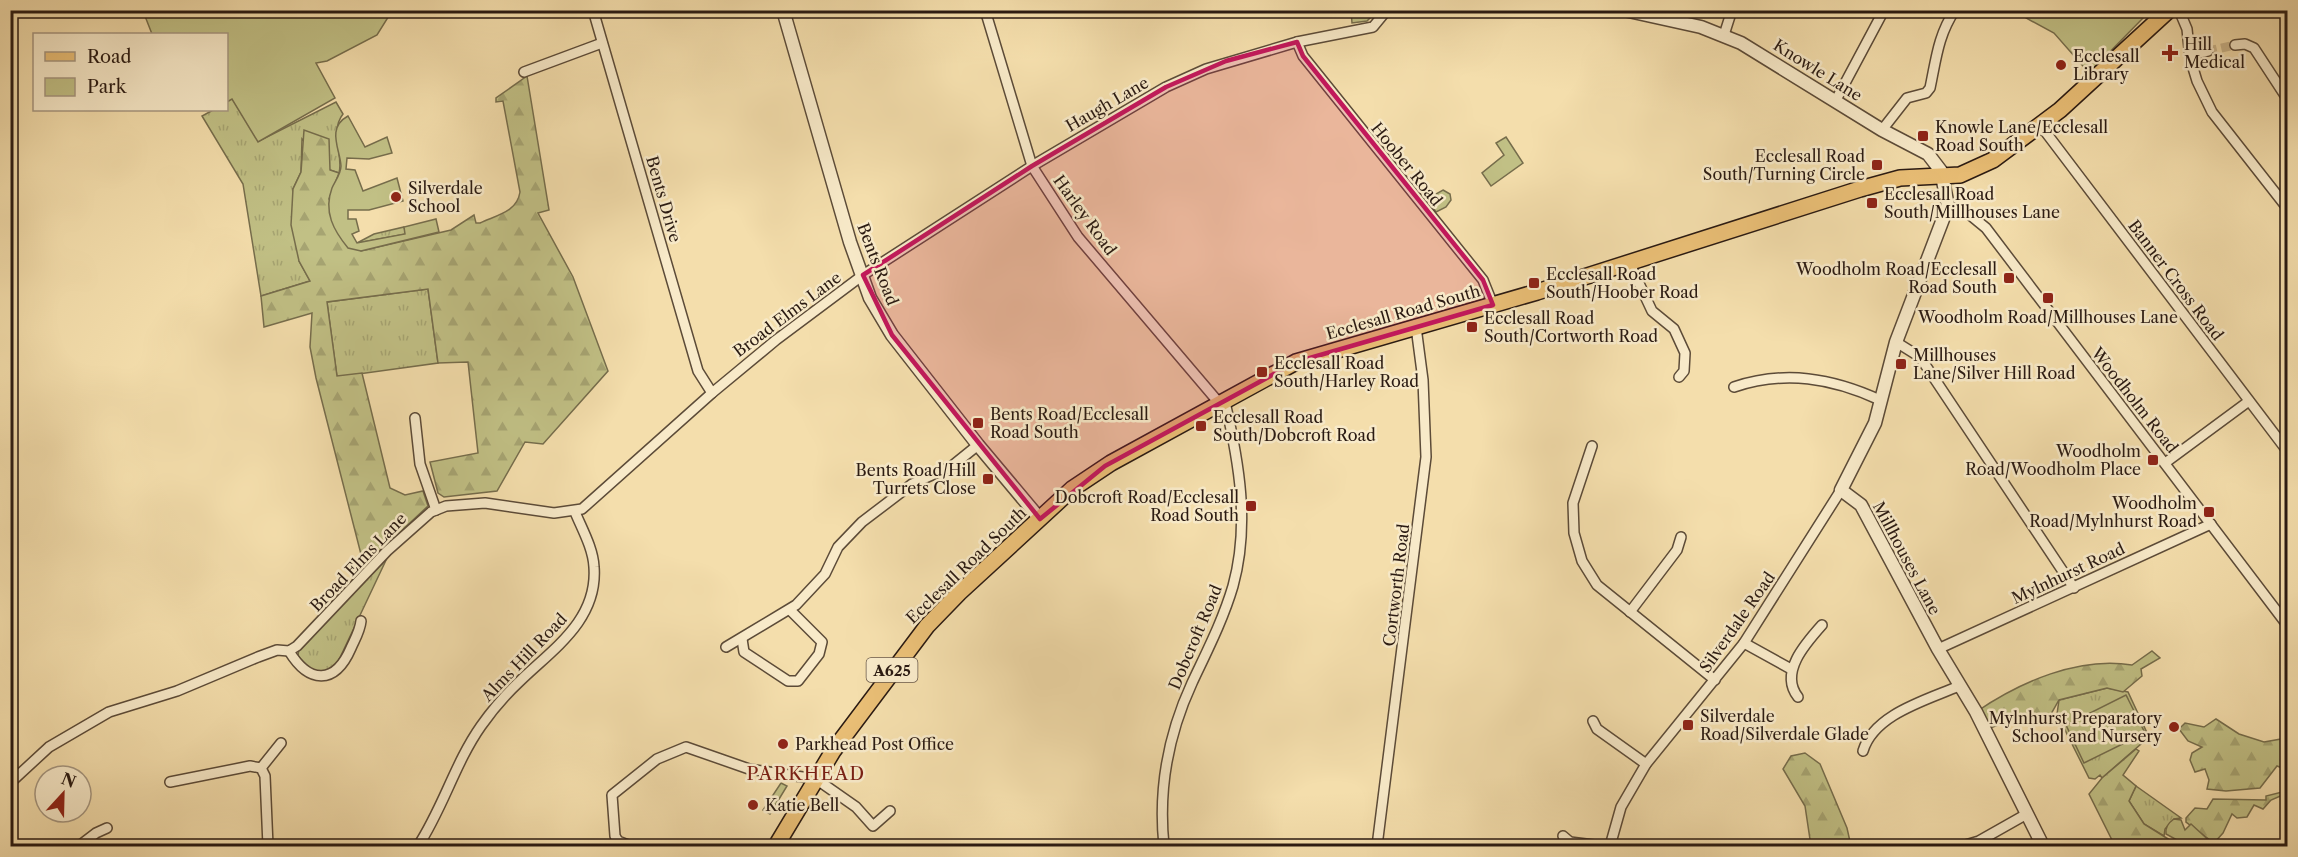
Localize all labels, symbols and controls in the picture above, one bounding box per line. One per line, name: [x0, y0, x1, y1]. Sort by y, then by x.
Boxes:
legend: [33, 33, 228, 111]
place label: Hill Medical: [2184, 34, 2245, 72]
street label: Knowle Lane: [1770, 35, 1866, 105]
marker: Hill Medical: [2161, 44, 2179, 62]
text: Road: [87, 46, 132, 68]
place label: Ecclesall Library: [2073, 46, 2140, 84]
marker: Ecclesall Library: [2054, 58, 2068, 72]
street label: Haugh Lane: [1062, 72, 1152, 136]
text: Park: [87, 76, 128, 98]
place label: Knowle Lane/Ecclesall Road South: [1935, 117, 2108, 155]
street label: Hoober Road: [1367, 118, 1447, 210]
marker: Knowle Lane/Ecclesall Road South: [1916, 129, 1930, 143]
place label: Ecclesall Road South/Turning Circle: [1703, 146, 1865, 184]
street label: Bents Drive: [642, 154, 686, 244]
marker: Ecclesall Road South/Turning Circle: [1870, 158, 1884, 172]
street label: Harley Road: [1049, 171, 1121, 259]
place label: Silverdale School: [408, 178, 483, 216]
place label: Ecclesall Road South/Millhouses Lane: [1884, 184, 2060, 222]
marker: Silverdale School: [389, 190, 403, 204]
marker: Ecclesall Road South/Millhouses Lane: [1865, 196, 1879, 210]
street label: Banner Cross Road: [2124, 216, 2228, 344]
street label: Bents Road: [853, 220, 903, 308]
place label: Woodholm Road/Ecclesall Road South: [1795, 259, 1997, 297]
place label: Ecclesall Road South/Hoober Road: [1546, 264, 1699, 302]
street label: Broad Elms Lane: [729, 267, 845, 361]
marker: Woodholm Road/Ecclesall Road South: [2002, 271, 2016, 285]
marker: Ecclesall Road South/Hoober Road: [1527, 276, 1541, 290]
street label: Ecclesall Road South: [1324, 280, 1482, 344]
marker: Woodholm Road/Millhouses Lane: [2041, 291, 2055, 305]
place label: Woodholm Road/Millhouses Lane: [1917, 307, 2178, 327]
place label: Ecclesall Road South/Cortworth Road: [1484, 308, 1658, 346]
marker: Ecclesall Road South/Cortworth Road: [1465, 320, 1479, 334]
street label: Woodholm Road: [2087, 342, 2183, 457]
place label: Millhouses Lane/Silver Hill Road: [1913, 345, 2076, 383]
place label: Ecclesall Road South/Harley Road: [1274, 353, 1419, 391]
marker: Millhouses Lane/Silver Hill Road: [1894, 357, 1908, 371]
marker: Ecclesall Road South/Harley Road: [1255, 365, 1269, 379]
place label: Bents Road/Ecclesall Road South: [990, 404, 1149, 442]
place label: Ecclesall Road South/Dobcroft Road: [1213, 407, 1376, 445]
marker: Bents Road/Ecclesall Road South: [971, 416, 985, 430]
marker: Ecclesall Road South/Dobcroft Road: [1194, 419, 1208, 433]
place label: Woodholm Road/Woodholm Place: [1965, 441, 2141, 479]
marker: Woodholm Road/Woodholm Place: [2146, 453, 2160, 467]
place label: Bents Road/Hill Turrets Close: [856, 460, 976, 498]
marker: Bents Road/Hill Turrets Close: [981, 472, 995, 486]
place label: Dobcroft Road/Ecclesall Road South: [1055, 487, 1239, 525]
place label: Woodholm Road/Mylnhurst Road: [2029, 493, 2197, 531]
street label: Millhouses Lane: [1869, 498, 1945, 618]
marker: Dobcroft Road/Ecclesall Road South: [1244, 499, 1258, 513]
street label: Ecclesall Road South: [902, 502, 1030, 628]
marker: Woodholm Road/Mylnhurst Road: [2202, 505, 2216, 519]
street label: Broad Elms Lane: [306, 508, 410, 616]
street label: Cortworth Road: [1379, 522, 1413, 647]
street label: Mylnhurst Road: [2008, 538, 2128, 608]
street label: Silverdale Road: [1695, 568, 1779, 676]
street label: Dobcroft Road: [1164, 581, 1226, 692]
street label: Alms Hill Road: [476, 609, 571, 706]
road number: A625: [866, 658, 918, 682]
place label: Silverdale Road/Silverdale Glade: [1700, 706, 1869, 744]
place label: Mylnhurst Preparatory School and Nursery: [1989, 708, 2163, 746]
marker: Silverdale Road/Silverdale Glade: [1681, 718, 1695, 732]
marker: Mylnhurst Preparatory School and Nursery: [2167, 720, 2181, 734]
place label: Parkhead Post Office: [795, 734, 954, 754]
marker: Parkhead Post Office: [776, 737, 790, 751]
district label: PARKHEAD: [746, 763, 866, 785]
north arrow: [33, 764, 93, 824]
text: N: [58, 768, 79, 792]
place label: Katie Bell: [765, 795, 840, 815]
marker: Katie Bell: [746, 798, 760, 812]

